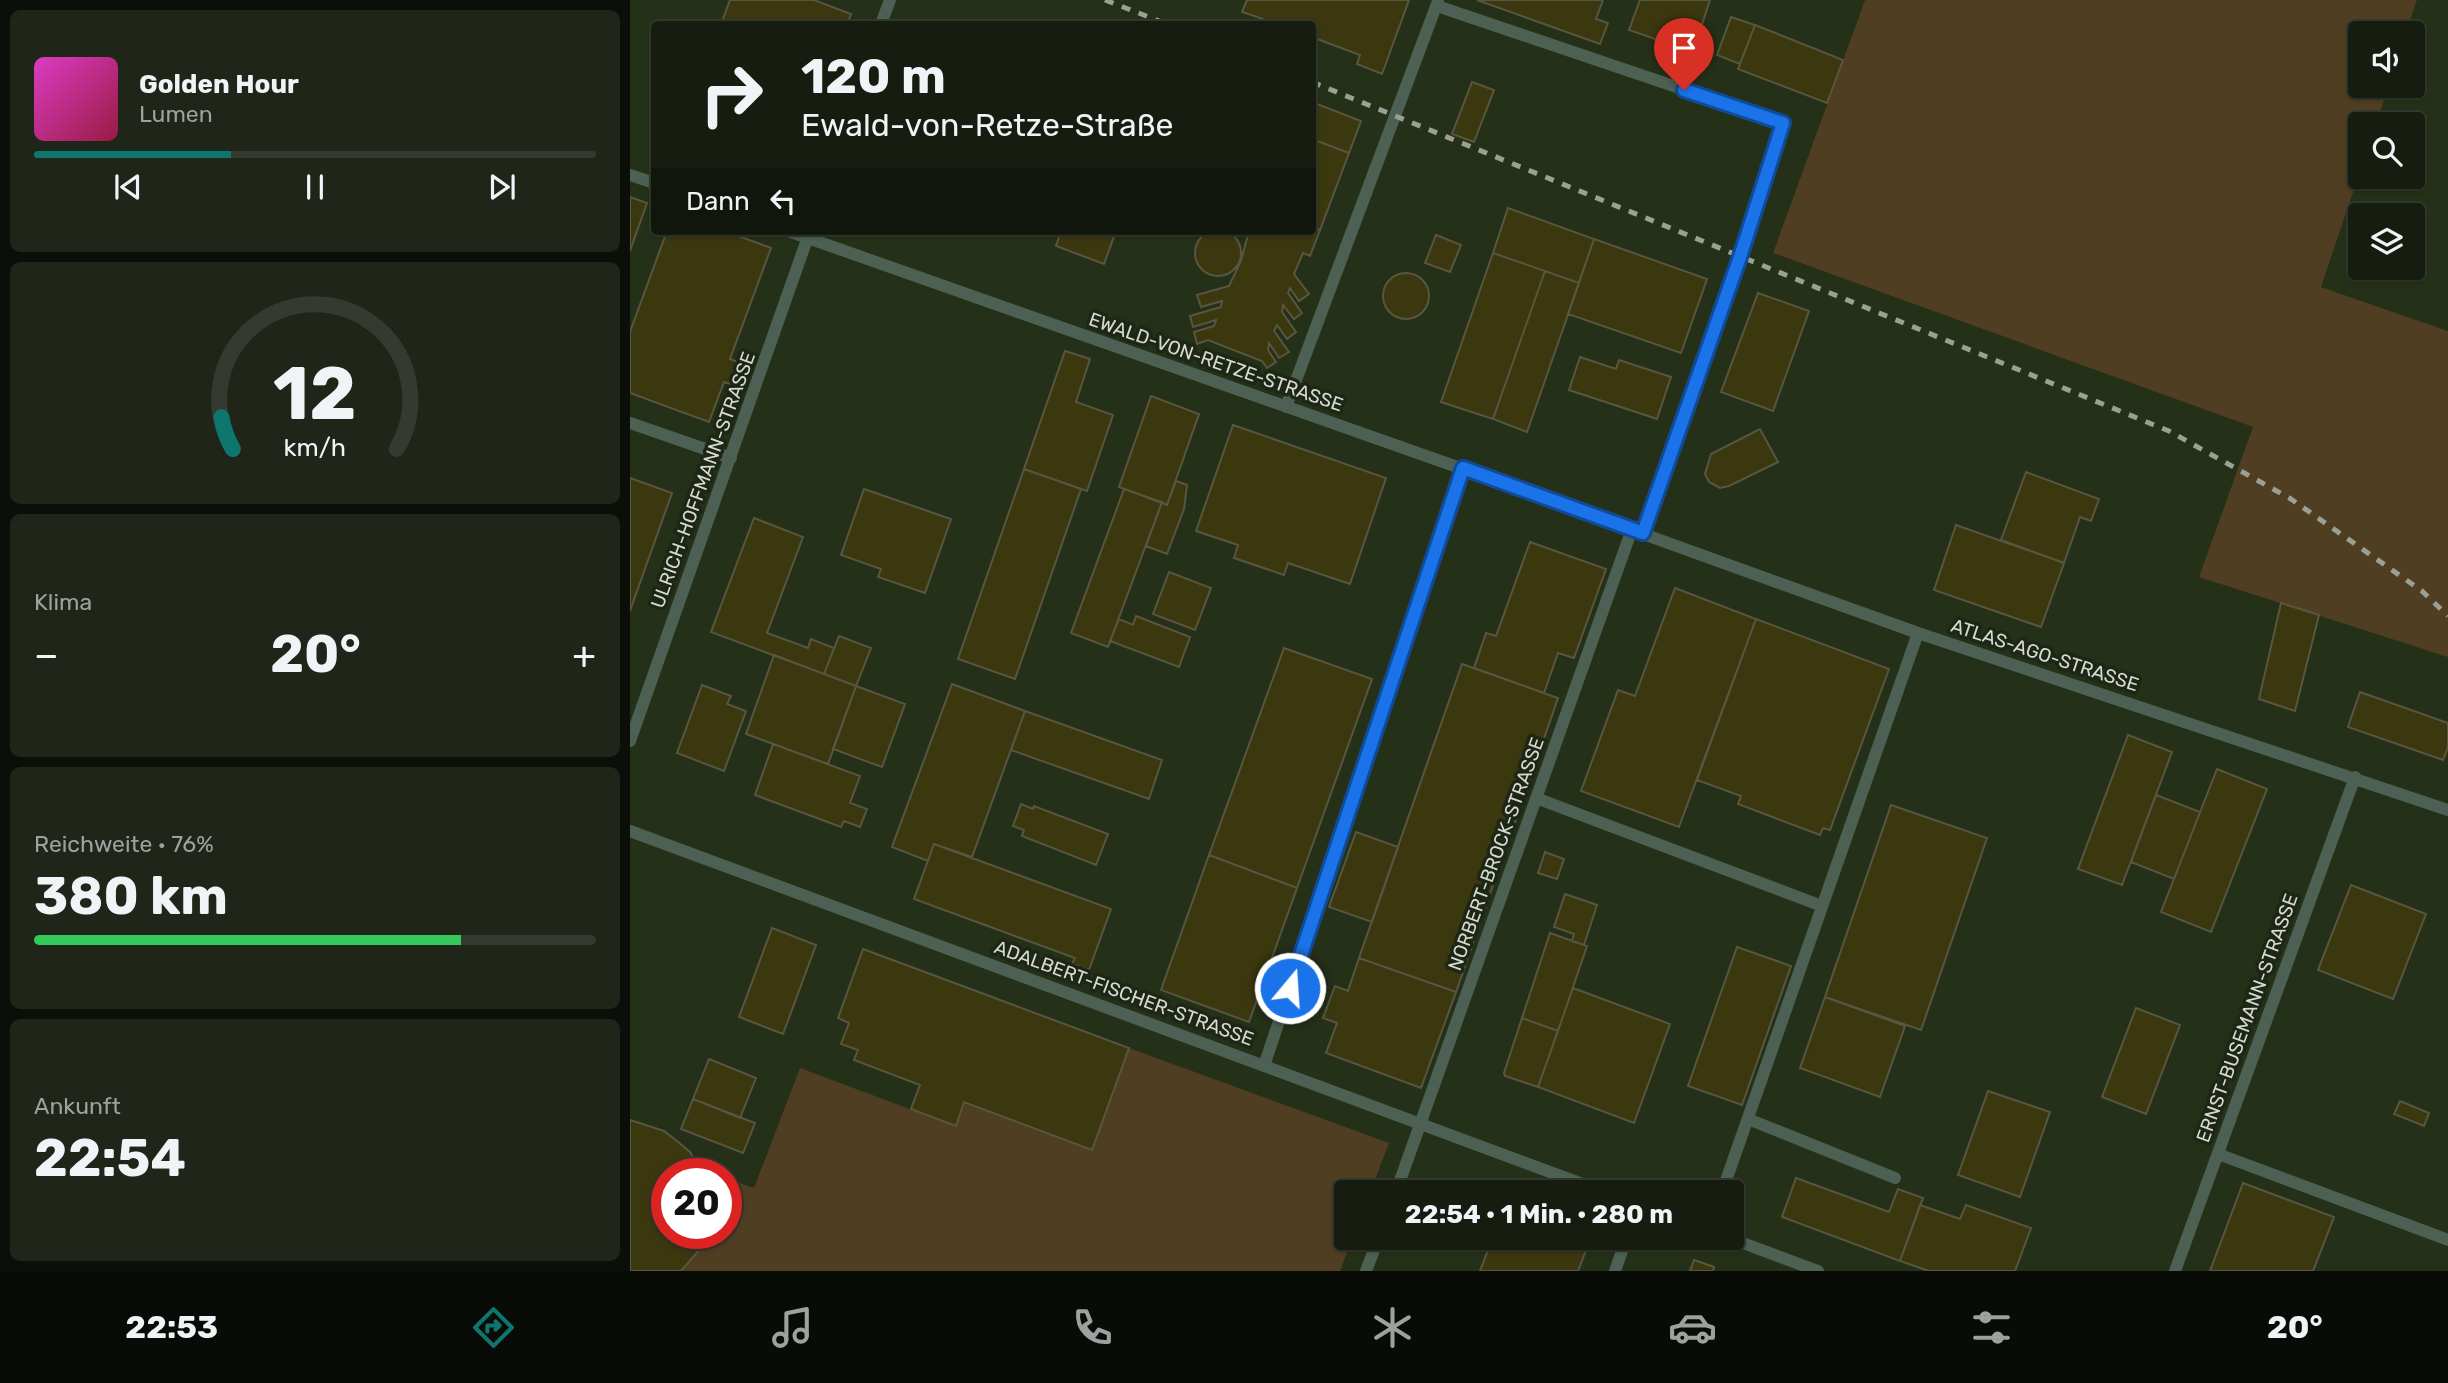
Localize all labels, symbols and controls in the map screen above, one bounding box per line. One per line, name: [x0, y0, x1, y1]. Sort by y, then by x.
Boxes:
pin: [1654, 18, 1714, 90]
map controls: [2348, 21, 2425, 280]
button: sound: [2348, 21, 2425, 98]
icon: arrive: [1665, 29, 1703, 67]
text: 120 m: [801, 47, 946, 105]
icon: right: [686, 49, 777, 140]
text: Golden Hour: [139, 69, 299, 100]
text: Lumen: [139, 100, 213, 128]
text: Ewald-von-Retze-Straße: [801, 106, 1174, 144]
button: search: [2348, 112, 2425, 189]
icon: previous: [109, 168, 147, 206]
icon: pause: [296, 168, 334, 206]
icon: next: [483, 168, 521, 206]
icon: left: [764, 182, 802, 220]
text: Dann: [686, 186, 750, 217]
button: layers: [2348, 203, 2425, 280]
street label: EWALD-VON-RETZE-STRASSE: [1086, 308, 1346, 416]
street label: ULRICH-HOFFMANN-STRASSE: [646, 349, 760, 611]
text: 12: [273, 352, 357, 438]
text: km/h: [284, 433, 346, 462]
text: Klima: [34, 588, 92, 616]
street label: ATLAS-AGO-STRASSE: [1948, 614, 2142, 696]
text: 20°: [270, 623, 361, 685]
text: −: [34, 632, 59, 678]
text: +: [572, 632, 596, 678]
street label: NORBERT-BROCK-STRASSE: [1443, 734, 1549, 974]
text: Reichweite · 76%: [34, 830, 214, 858]
text: 380 km: [34, 865, 228, 927]
street label: ERNST-BUSEMANN-STRASSE: [2191, 891, 2303, 1145]
street label: ADALBERT-FISCHER-STRASSE: [991, 935, 1257, 1051]
position arrow: [1253, 951, 1327, 1025]
text: Ankunft: [34, 1092, 121, 1120]
text: 22:54: [34, 1127, 186, 1189]
speed limit sign: 20: [651, 1158, 742, 1249]
text: 22:54 · 1 Min. · 280 m: [1405, 1199, 1673, 1230]
icon: directions: [469, 1303, 518, 1352]
icon: music: [768, 1303, 817, 1352]
icon: phone: [1068, 1303, 1117, 1352]
icon: climate: [1368, 1303, 1417, 1352]
icon: car: [1668, 1303, 1717, 1352]
icon: filters: [1967, 1303, 2016, 1352]
text: 22:53: [125, 1308, 218, 1346]
text: 20°: [2267, 1308, 2323, 1346]

